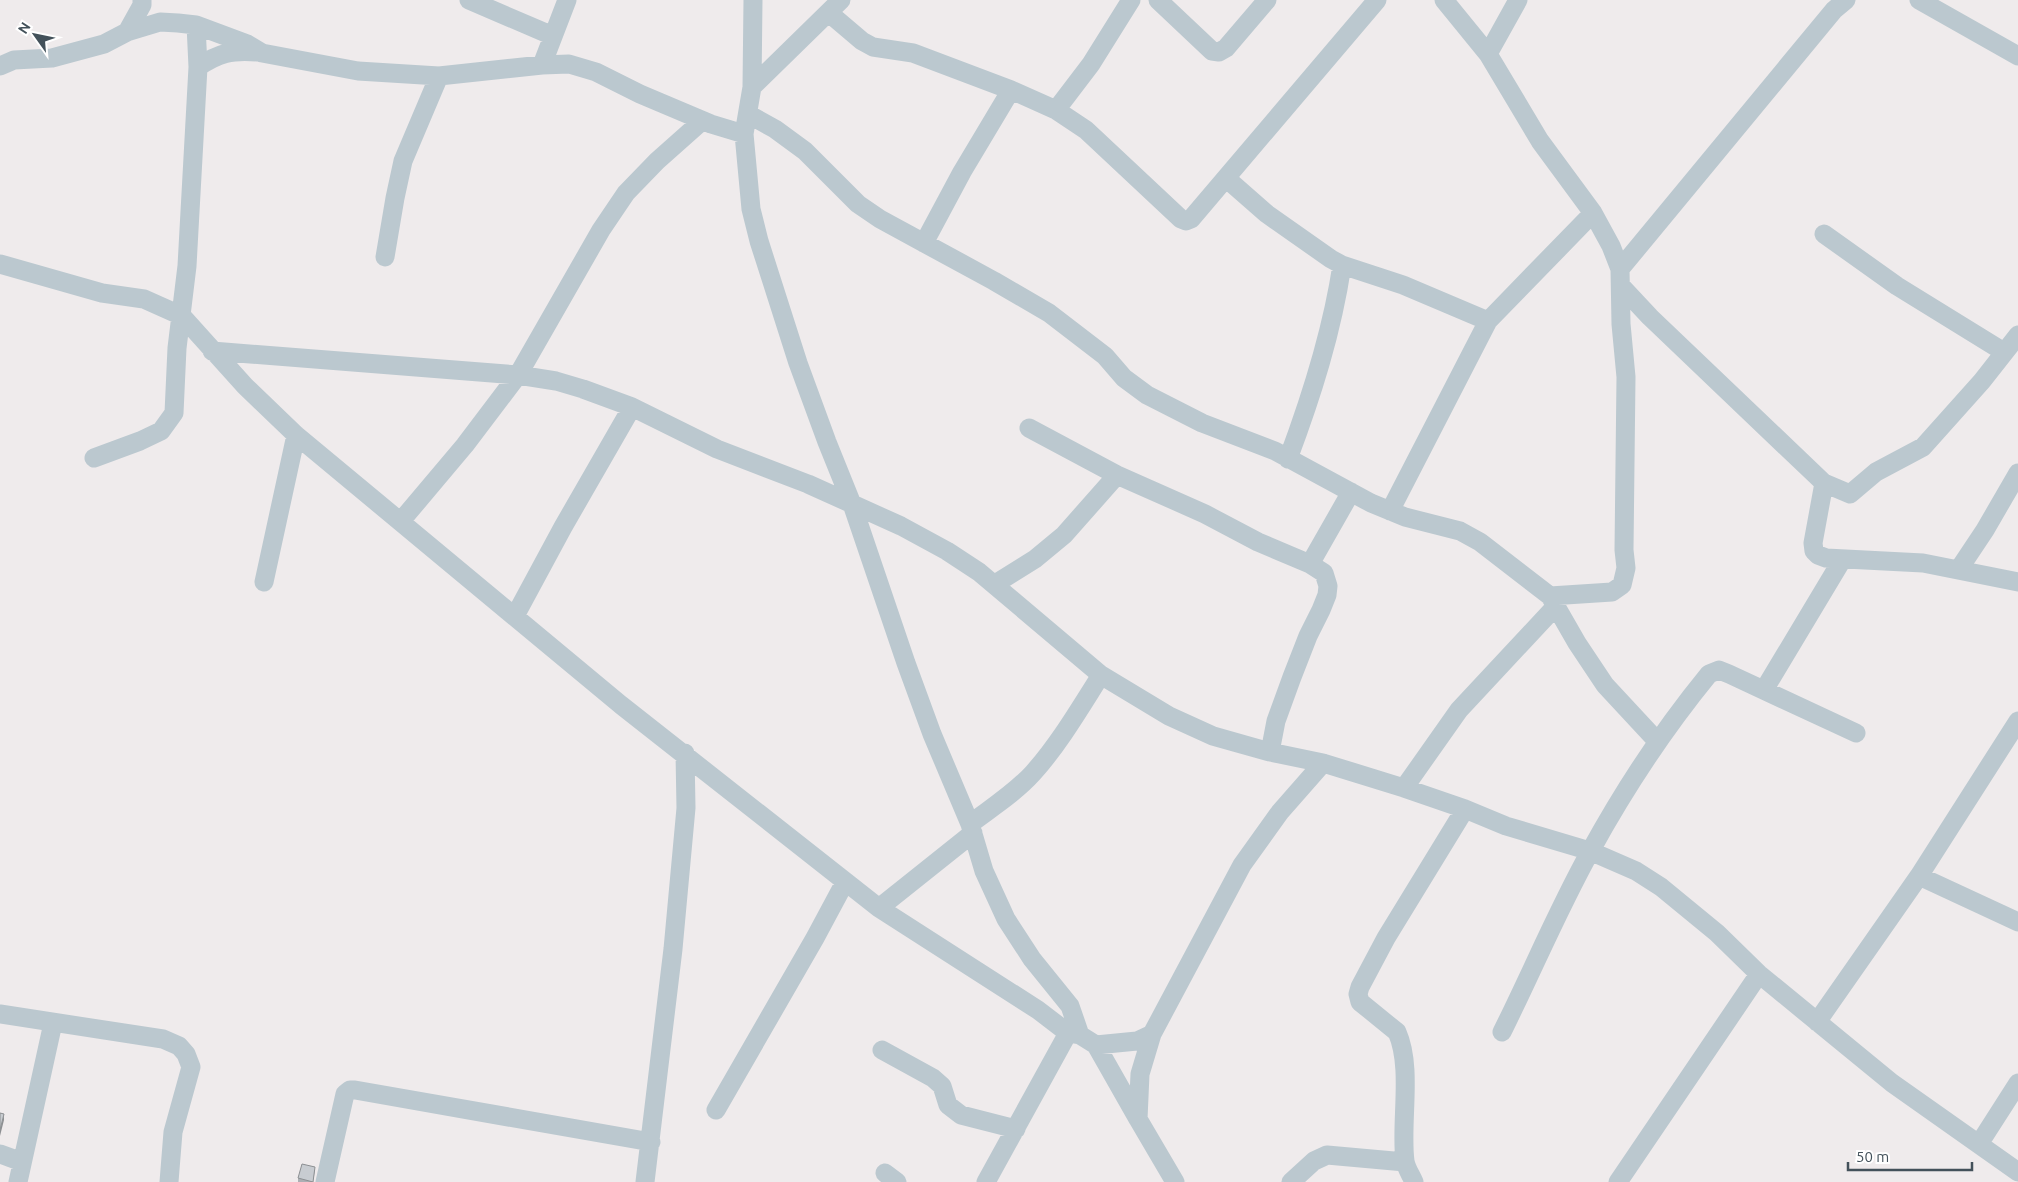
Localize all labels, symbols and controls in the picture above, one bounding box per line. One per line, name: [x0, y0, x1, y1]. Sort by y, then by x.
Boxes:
north arrow: [10, 10, 60, 60]
text: N: [15, 19, 34, 37]
scale bar: [1848, 1140, 1972, 1172]
text: 50 m: [1856, 1148, 1889, 1165]

